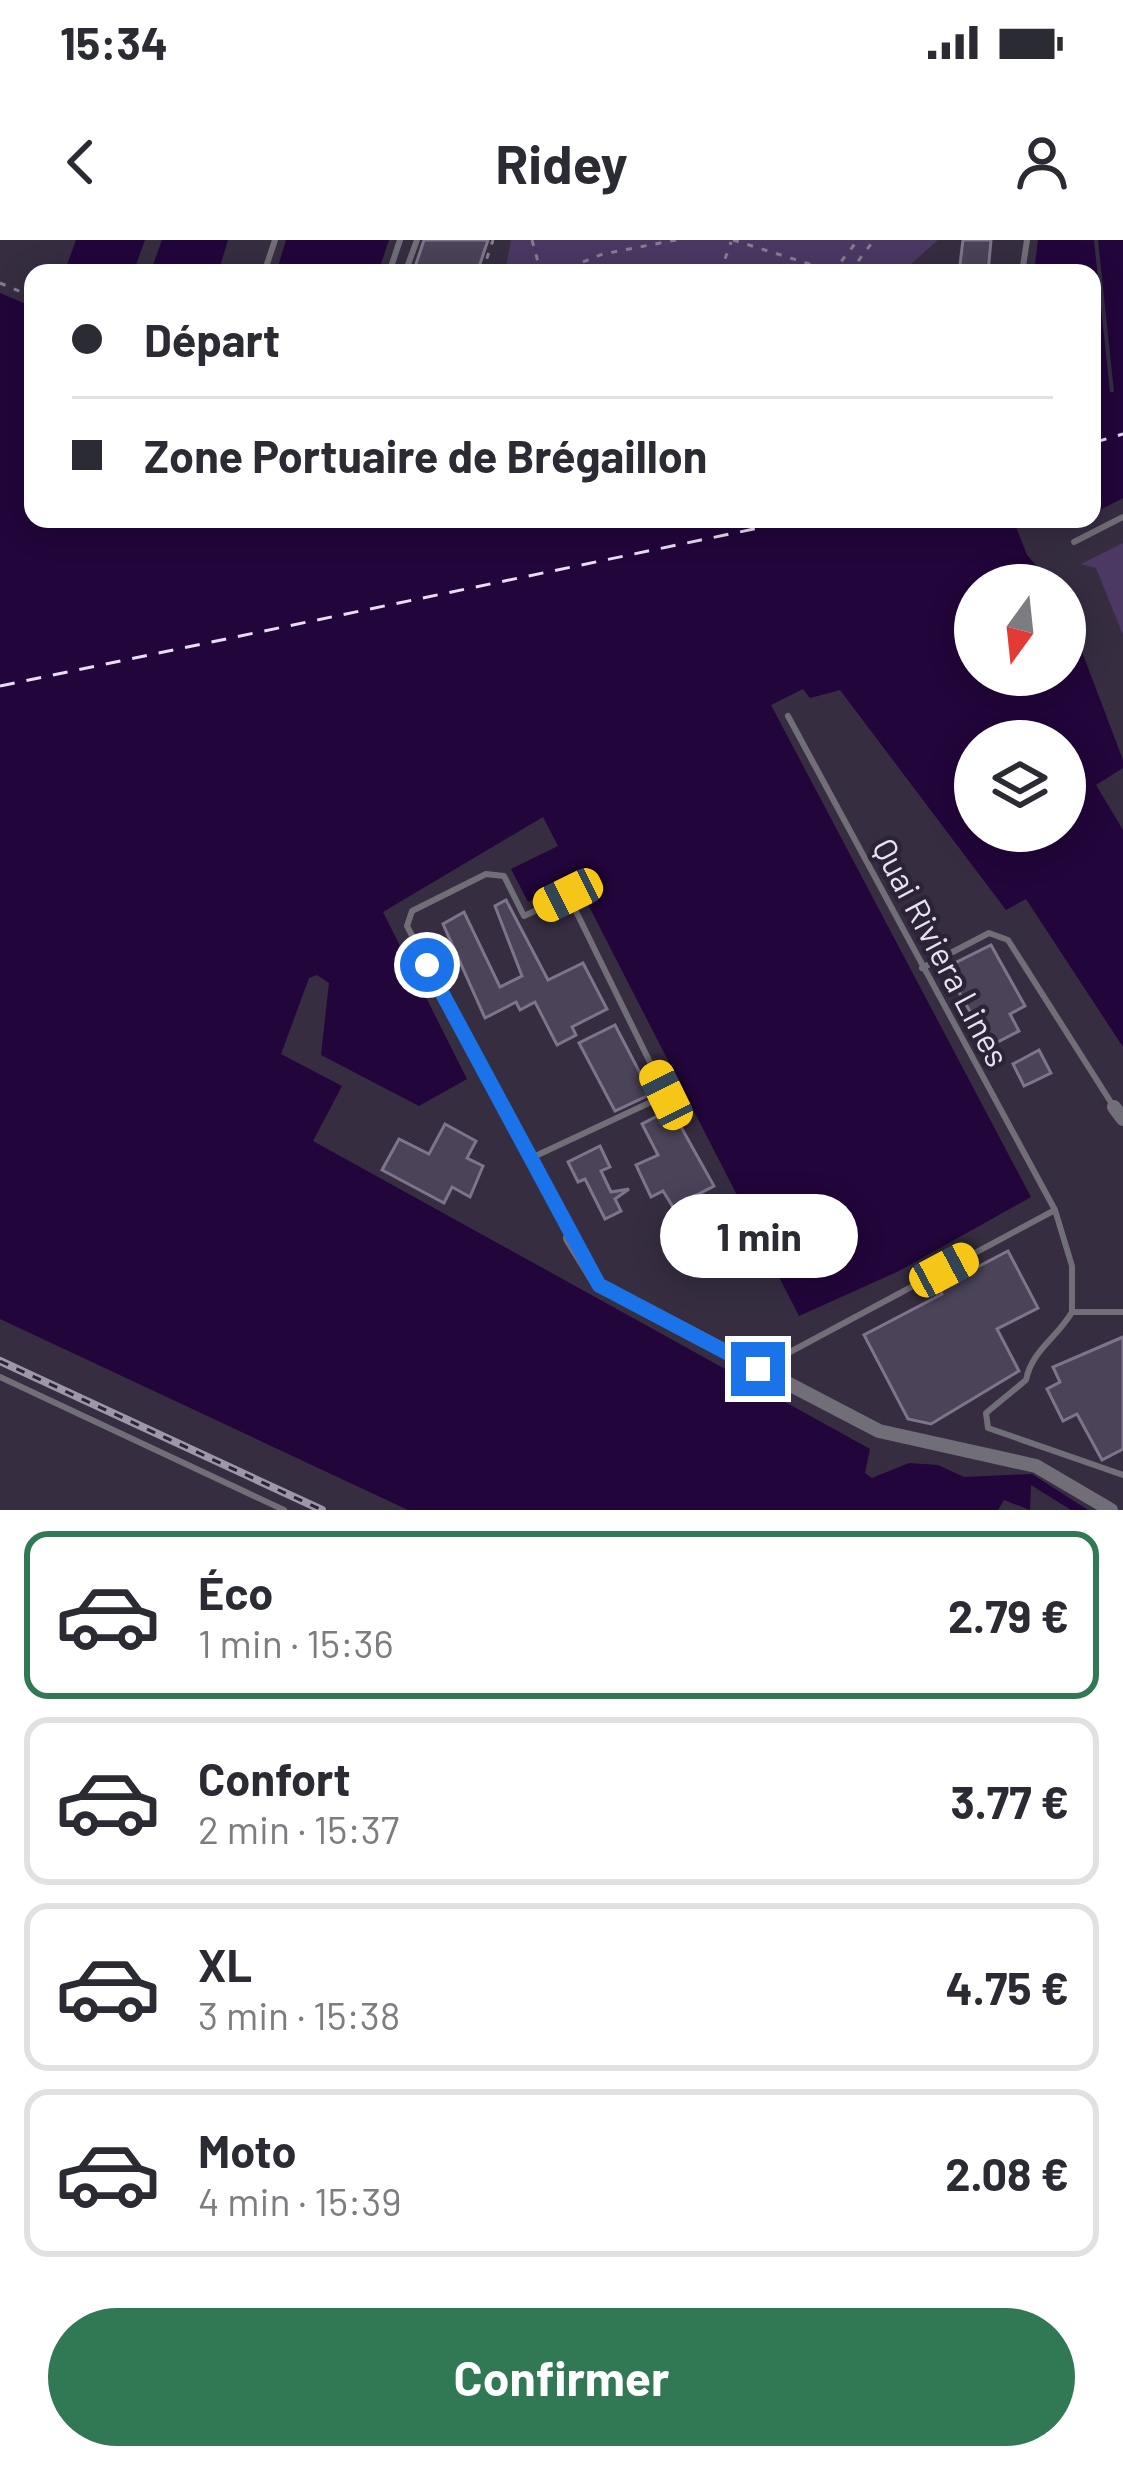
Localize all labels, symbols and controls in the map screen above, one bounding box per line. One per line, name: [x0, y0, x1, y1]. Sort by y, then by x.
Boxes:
text: 15:34: [60, 15, 168, 69]
icon: back: [48, 129, 114, 195]
icon: person: [1009, 129, 1075, 195]
text: Ridey: [495, 130, 628, 195]
text: Départ: [144, 312, 280, 366]
text: Zone Portuaire de Brégaillon: [144, 428, 707, 482]
north arrow: [954, 564, 1086, 696]
map controls: [954, 564, 1086, 852]
button: layers: [954, 720, 1086, 852]
street label: Quai Riviera Lines: [865, 831, 1019, 1073]
car: [528, 863, 608, 927]
route start: [400, 938, 454, 992]
car: [634, 1055, 698, 1135]
callout: 1 min: [659, 1195, 857, 1279]
text: 1 min: [716, 1212, 802, 1259]
car: [904, 1237, 984, 1303]
route end: [731, 1342, 785, 1396]
icon: car: [54, 1561, 162, 1669]
text: Éco: [198, 1565, 273, 1619]
text: 2.79 €: [948, 1588, 1069, 1642]
text: 1 min · 15:36: [198, 1619, 394, 1666]
icon: car: [54, 1747, 162, 1855]
text: Confort: [198, 1751, 351, 1805]
text: 3.77 €: [950, 1774, 1069, 1828]
text: 2 min · 15:37: [198, 1805, 399, 1852]
icon: car: [54, 1933, 162, 2041]
text: XL: [198, 1937, 252, 1991]
text: 4.75 €: [946, 1960, 1069, 2014]
text: 3 min · 15:38: [198, 1991, 400, 2038]
icon: car: [54, 2119, 162, 2227]
text: Moto: [198, 2123, 296, 2177]
text: 2.08 €: [945, 2146, 1069, 2200]
text: 4 min · 15:39: [198, 2177, 402, 2224]
button: Confirmer: [48, 2308, 1075, 2446]

